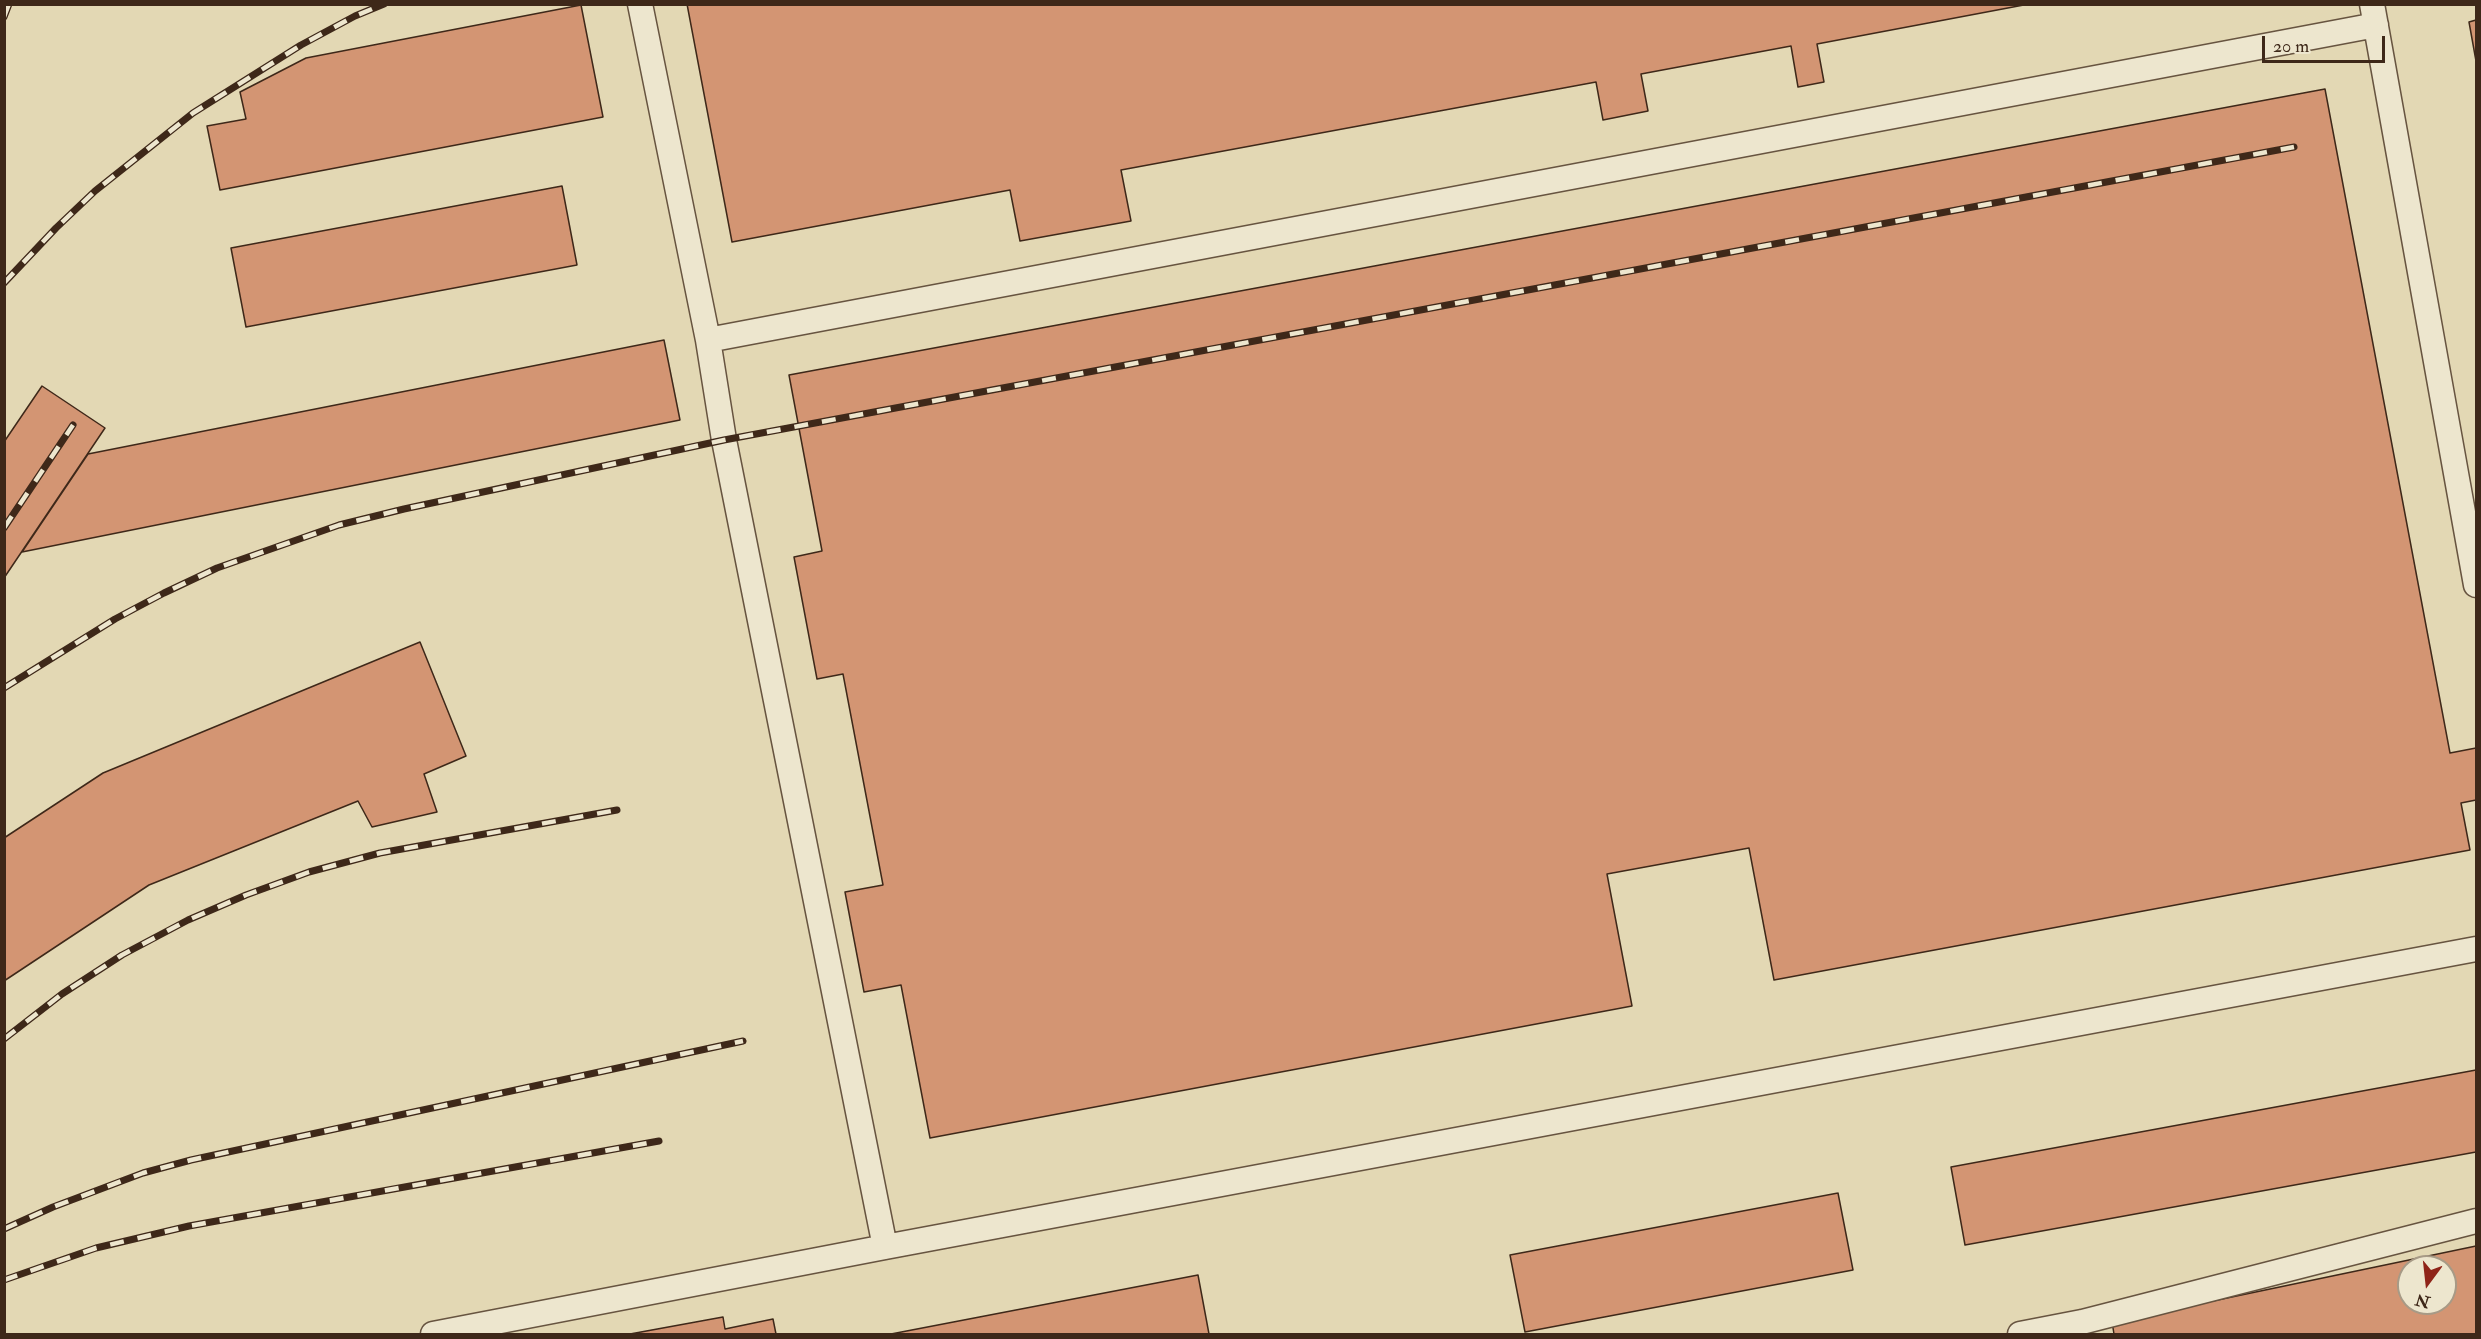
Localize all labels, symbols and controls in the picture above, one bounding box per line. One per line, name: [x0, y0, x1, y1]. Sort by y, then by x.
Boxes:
scale bar: [2265, 24, 2388, 62]
text: 20 m: [2273, 35, 2309, 58]
north arrow: [2397, 1255, 2457, 1315]
text: N: [2413, 1289, 2432, 1312]

